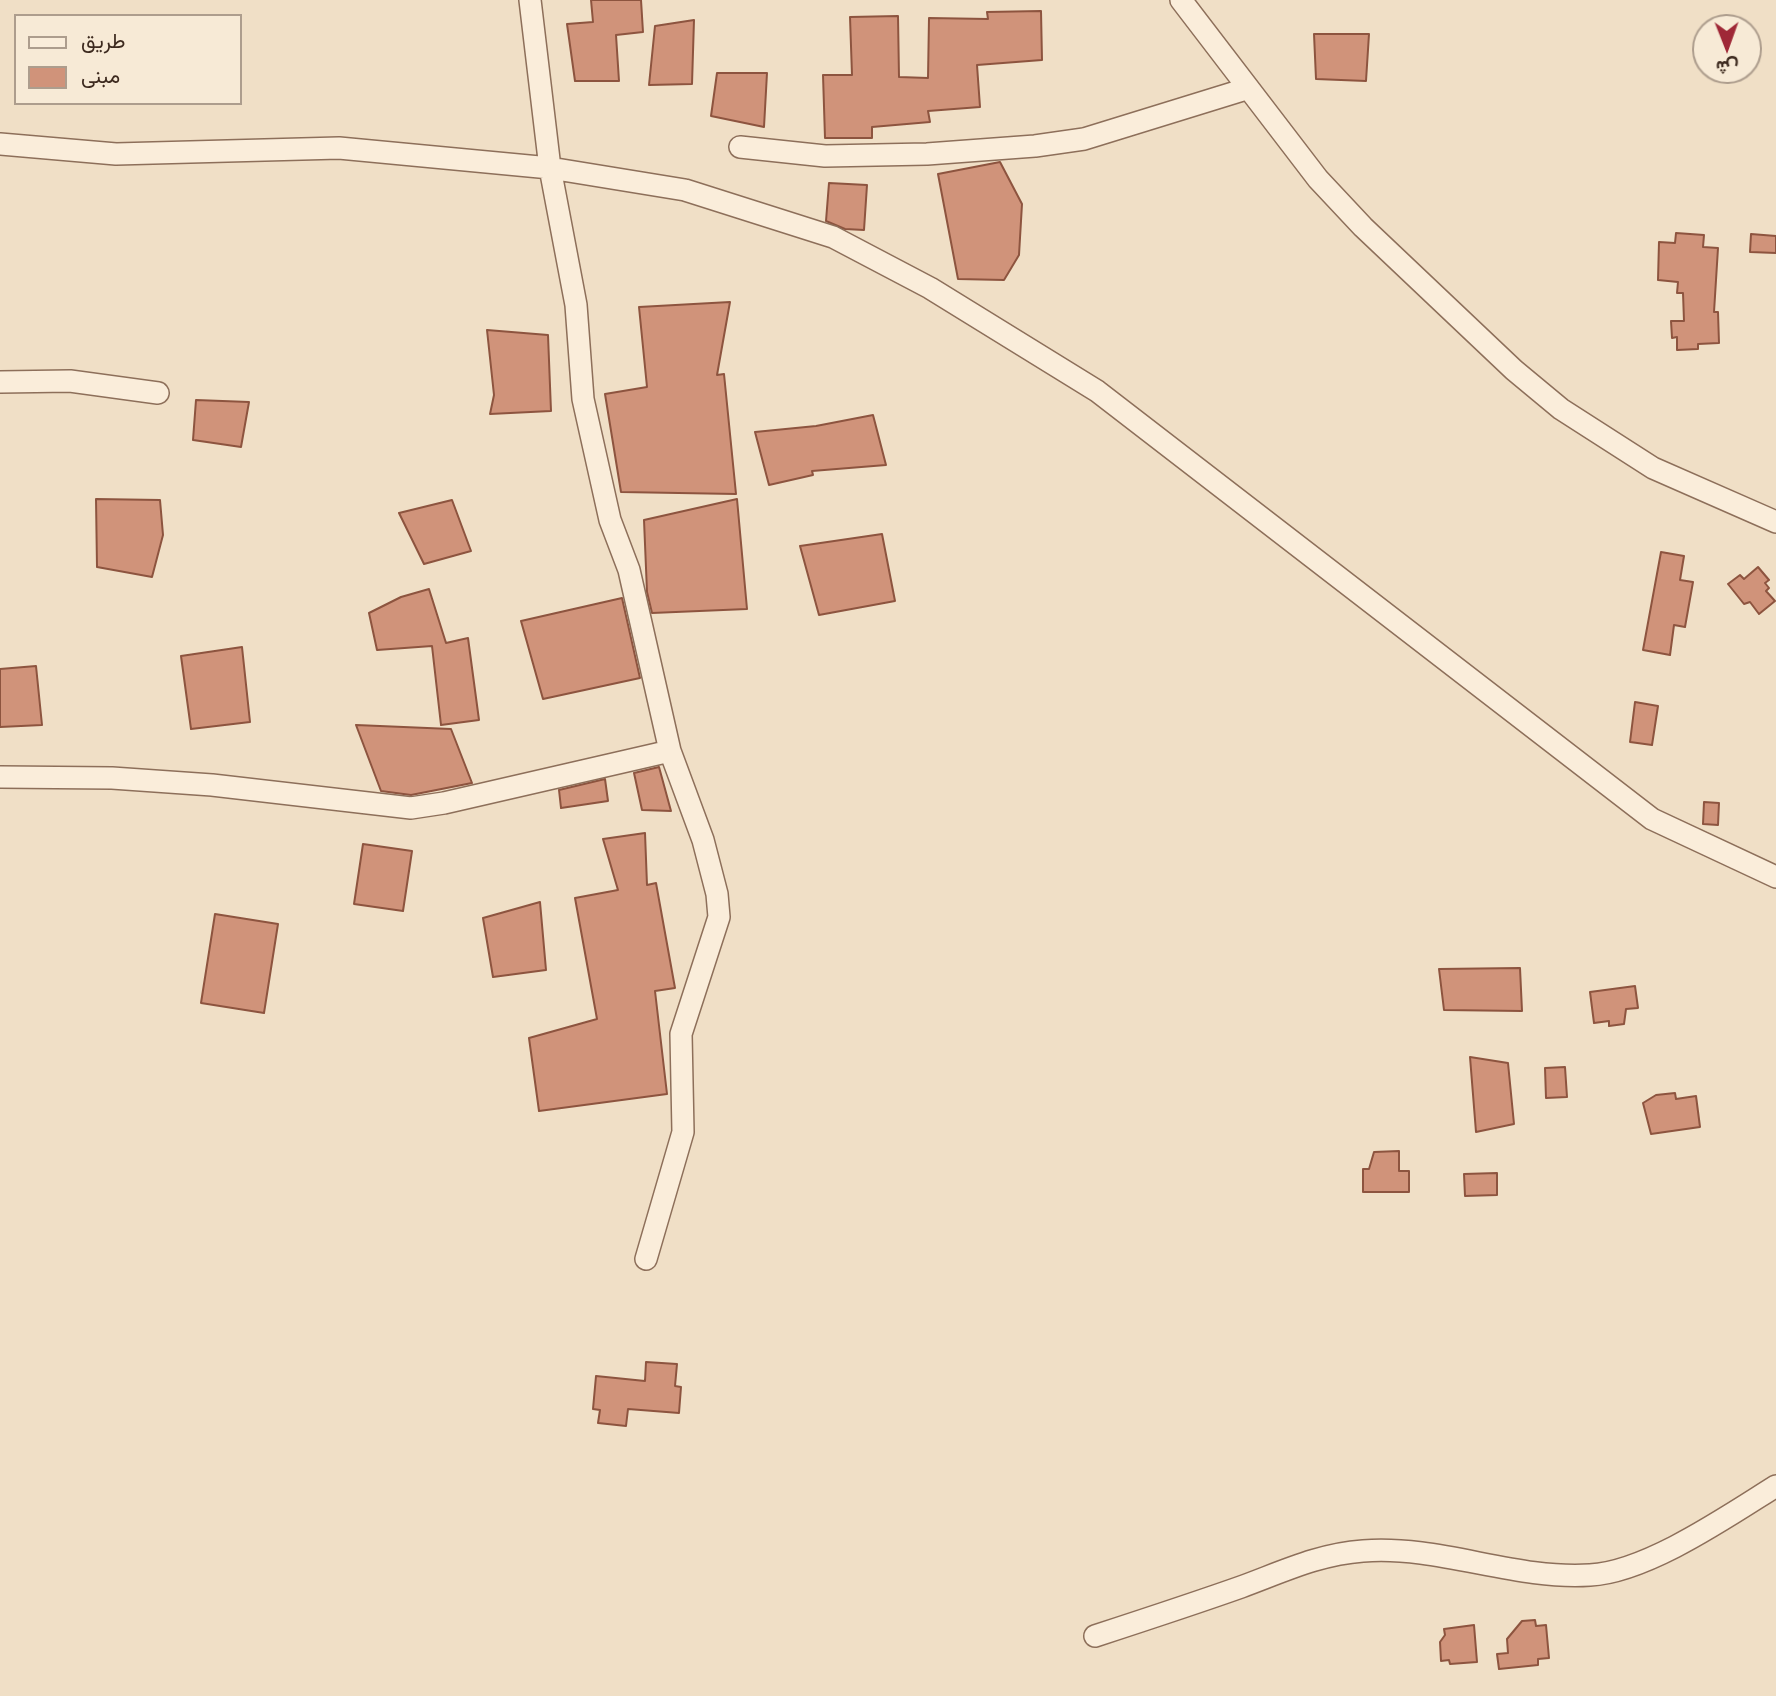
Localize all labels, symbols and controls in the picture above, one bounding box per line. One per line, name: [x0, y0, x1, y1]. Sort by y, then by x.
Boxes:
legend: [14, 14, 242, 105]
north arrow: [1692, 14, 1762, 84]
text: طريق: [81, 26, 126, 55]
text: ش: [1716, 55, 1739, 81]
text: مبنى: [81, 61, 120, 90]

